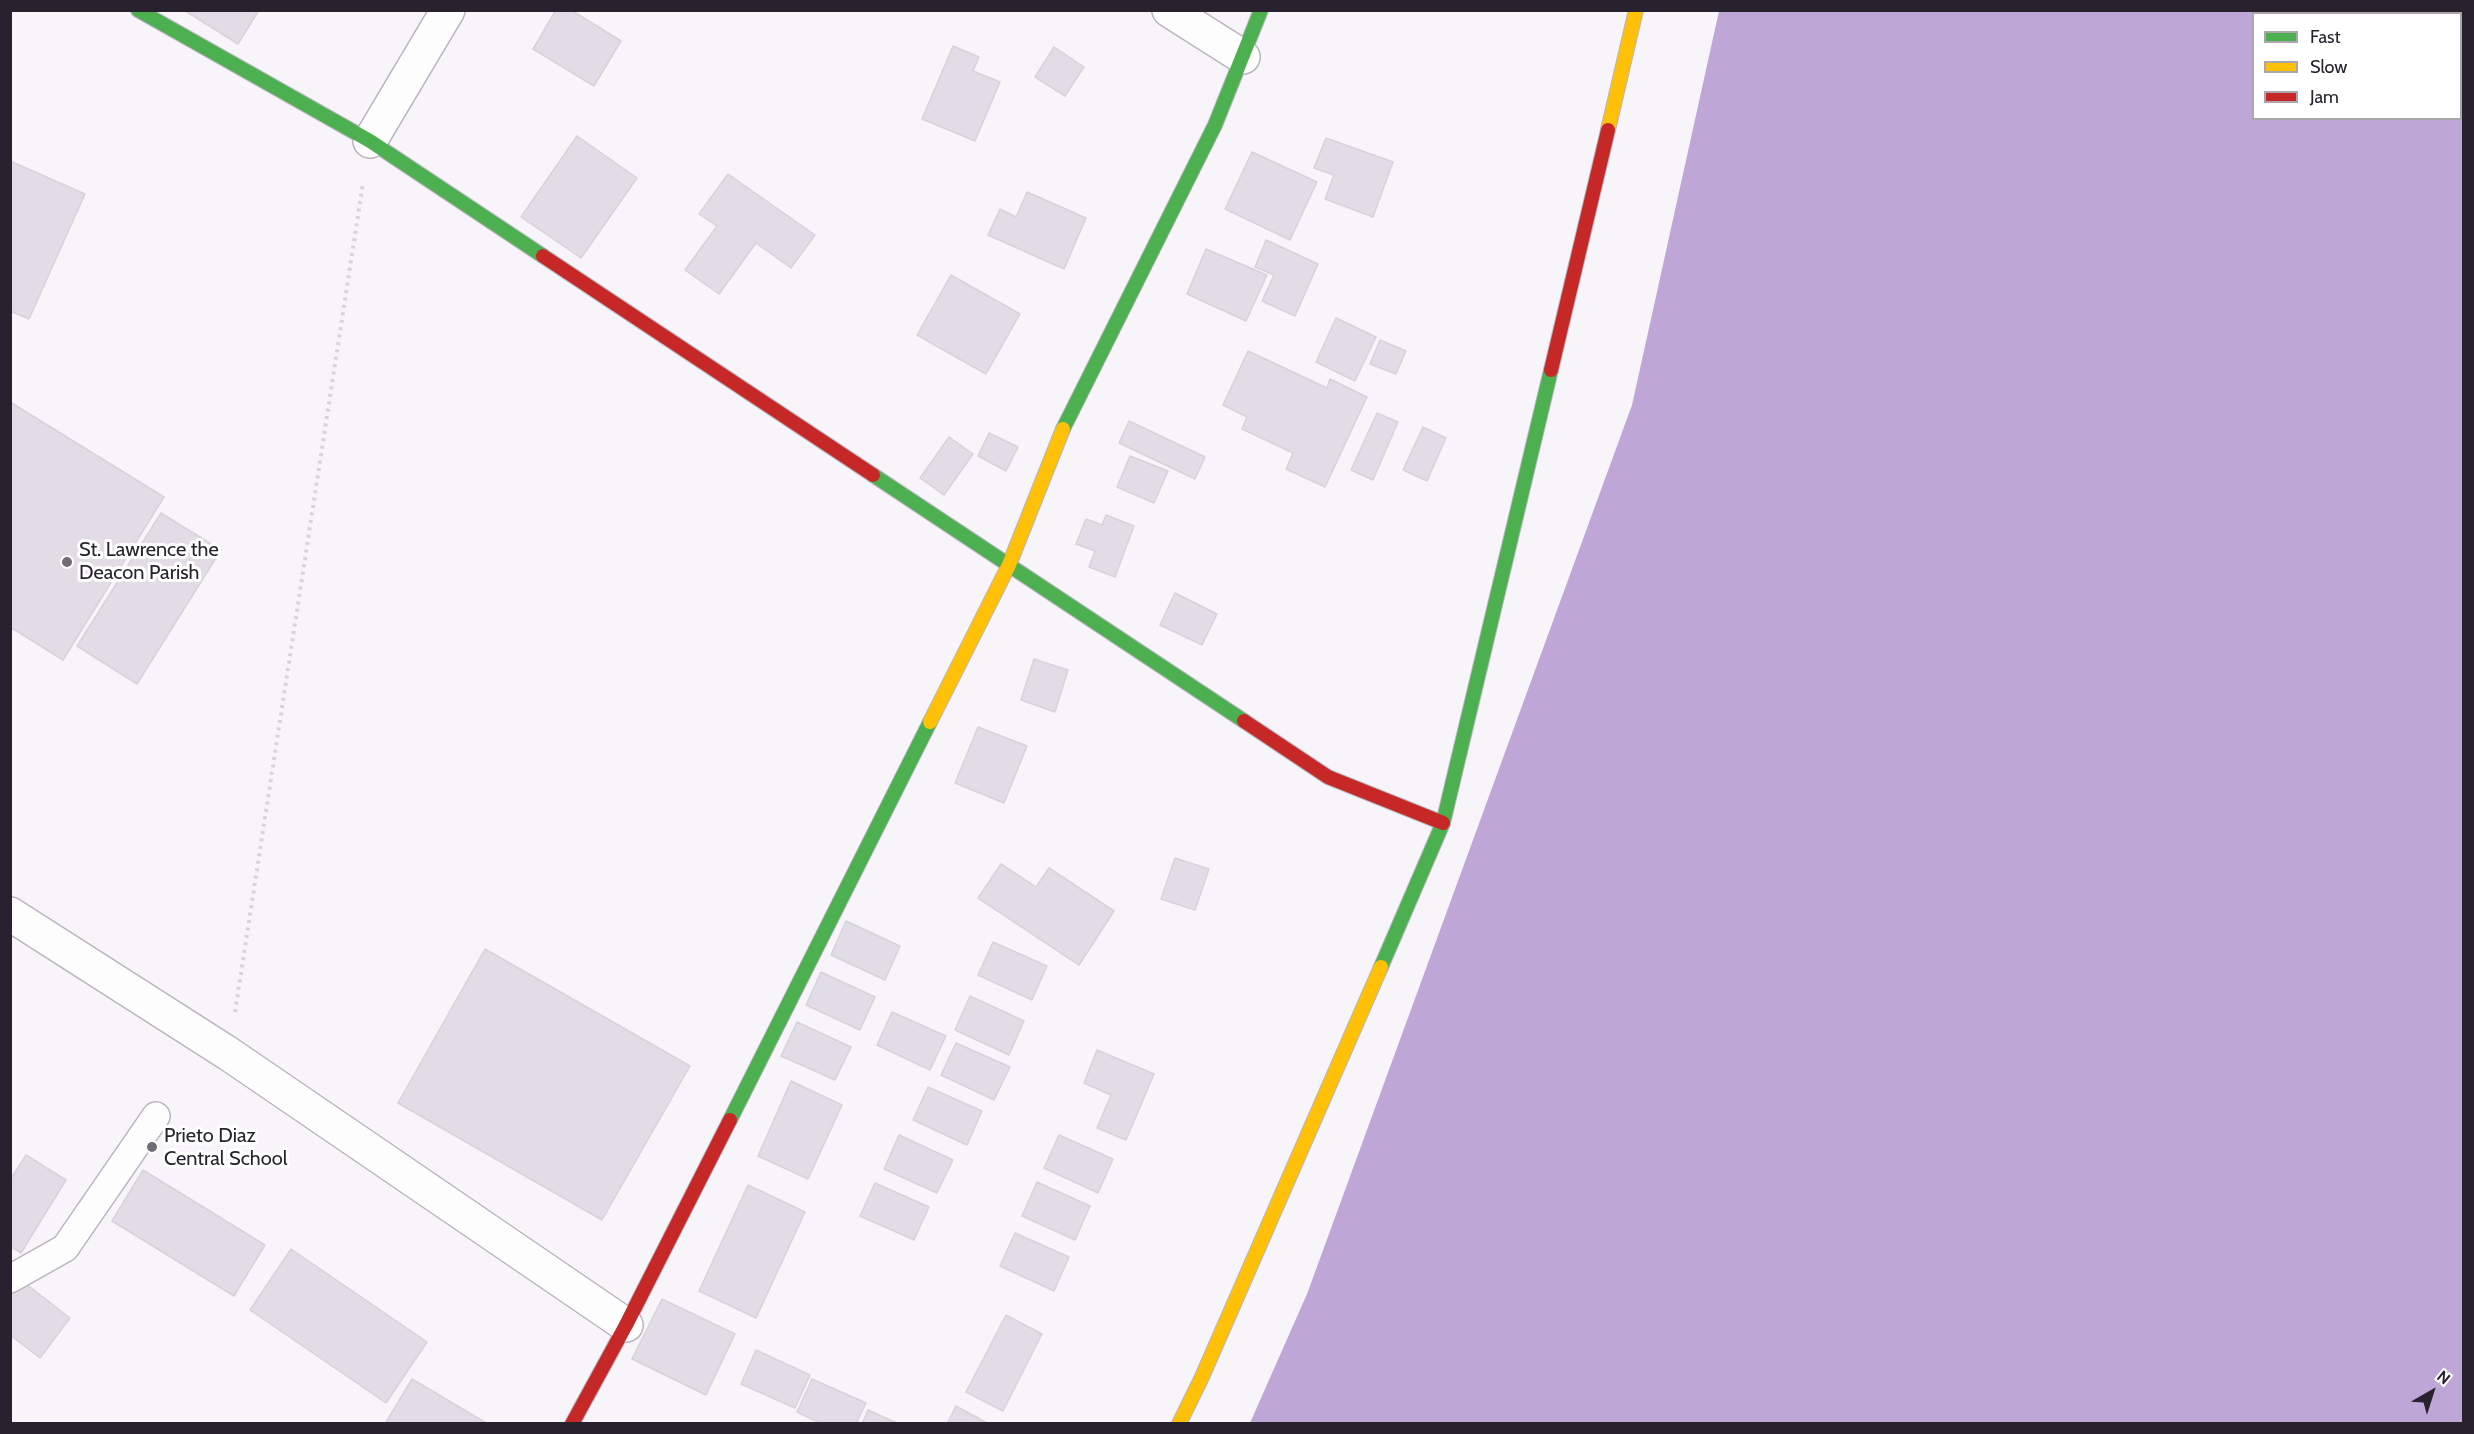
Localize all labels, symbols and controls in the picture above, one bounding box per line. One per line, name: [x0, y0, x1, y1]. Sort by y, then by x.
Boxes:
legend: [2252, 12, 2462, 120]
text: Fast: [2310, 26, 2341, 48]
text: Slow: [2310, 56, 2347, 78]
text: Jam: [2310, 86, 2339, 108]
place label: St. Lawrence the Deacon Parish: [79, 538, 219, 585]
marker: St. Lawrence the Deacon Parish: [60, 555, 74, 569]
place label: Prieto Diaz Central School: [164, 1124, 287, 1171]
marker: Prieto Diaz Central School: [145, 1140, 159, 1154]
north arrow: [2402, 1362, 2462, 1422]
text: N: [2433, 1367, 2454, 1389]

